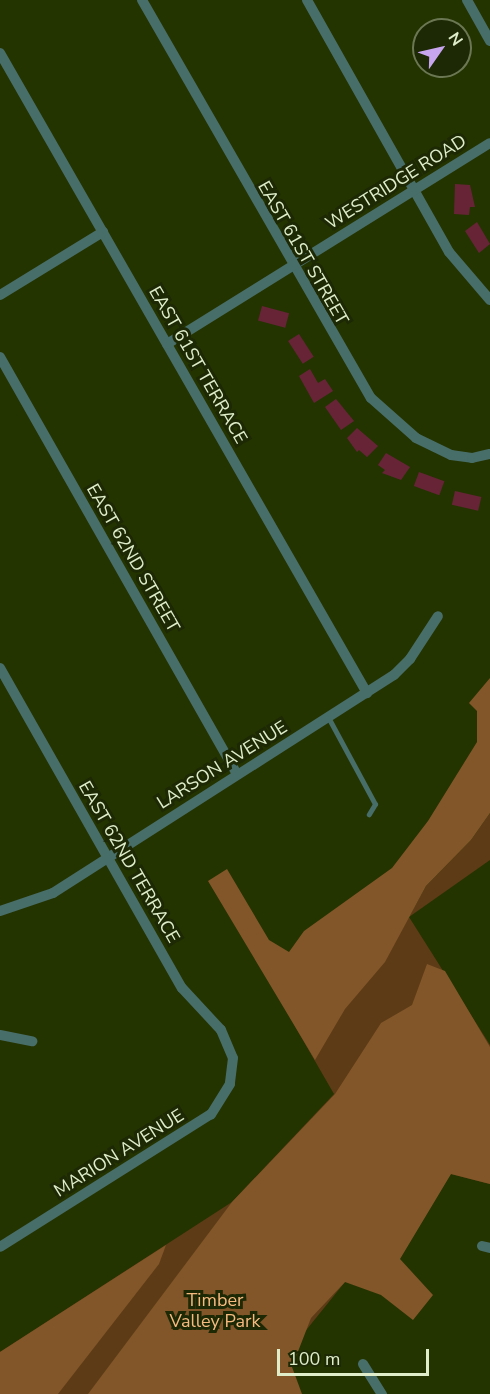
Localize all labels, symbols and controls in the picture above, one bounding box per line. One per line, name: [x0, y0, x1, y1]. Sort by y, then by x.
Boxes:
north arrow: [412, 18, 472, 78]
text: N: [443, 28, 468, 50]
street label: WESTRIDGE ROAD: [322, 130, 470, 234]
street label: EAST 61ST STREET: [253, 177, 353, 329]
street label: EAST 61ST TERRACE: [144, 282, 252, 448]
street label: EAST 62ND STREET: [82, 480, 184, 636]
street label: LARSON AVENUE: [153, 716, 291, 814]
street label: EAST 62ND TERRACE: [74, 777, 184, 947]
street label: MARION AVENUE: [50, 1104, 188, 1202]
park label: Timber Valley Park: [170, 1290, 260, 1332]
scale bar: [280, 1337, 432, 1375]
text: 100 m: [288, 1347, 340, 1371]

